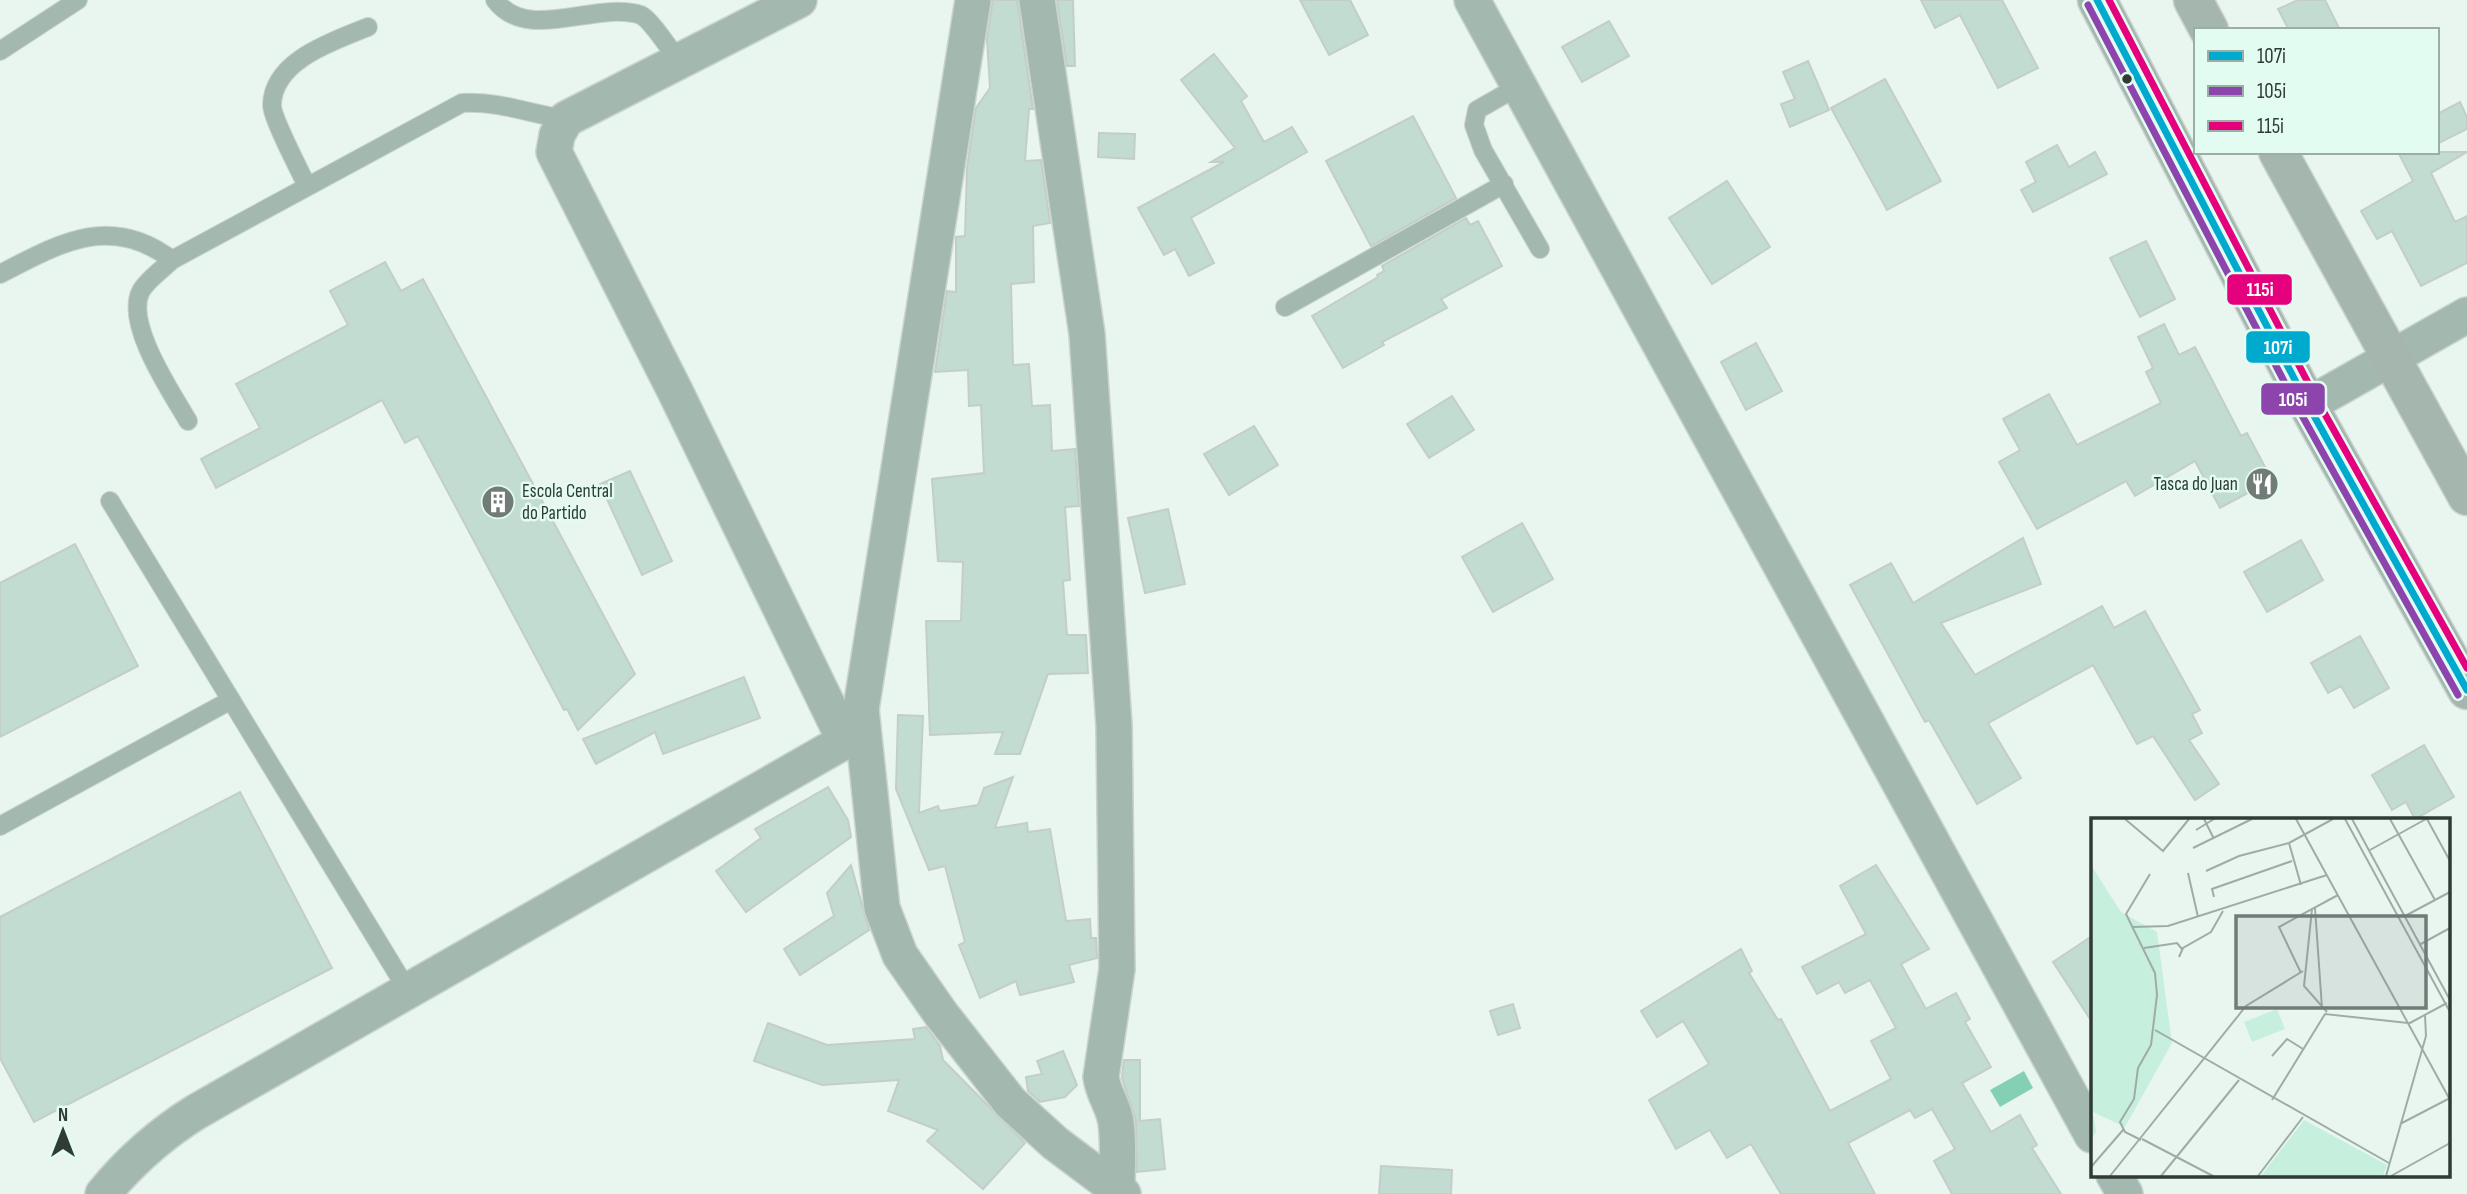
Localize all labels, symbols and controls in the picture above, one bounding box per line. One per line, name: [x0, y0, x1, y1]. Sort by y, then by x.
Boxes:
legend: [2194, 28, 2439, 154]
text: 107i: [2257, 44, 2286, 69]
unlabelled marker: [2120, 72, 2134, 86]
text: 105i: [2257, 79, 2286, 104]
text: 115i: [2257, 114, 2284, 139]
line badge: 115i: [2226, 273, 2293, 306]
text: 115i: [2246, 279, 2274, 302]
line badge: 107i: [2245, 330, 2311, 364]
text: 107i: [2264, 337, 2293, 360]
line badge: 105i: [2260, 382, 2326, 416]
text: 105i: [2279, 389, 2307, 412]
restaurant icon: Tasca do Juan: [2243, 465, 2281, 503]
place label: Tasca do Juan: [2154, 473, 2238, 496]
place label: Escola Central do Partido: [522, 480, 613, 525]
building icon: Escola Central do Partido: [479, 483, 517, 521]
inset map: [2091, 818, 2450, 1176]
north arrow: [28, 1096, 98, 1166]
text: N: [58, 1104, 68, 1127]

